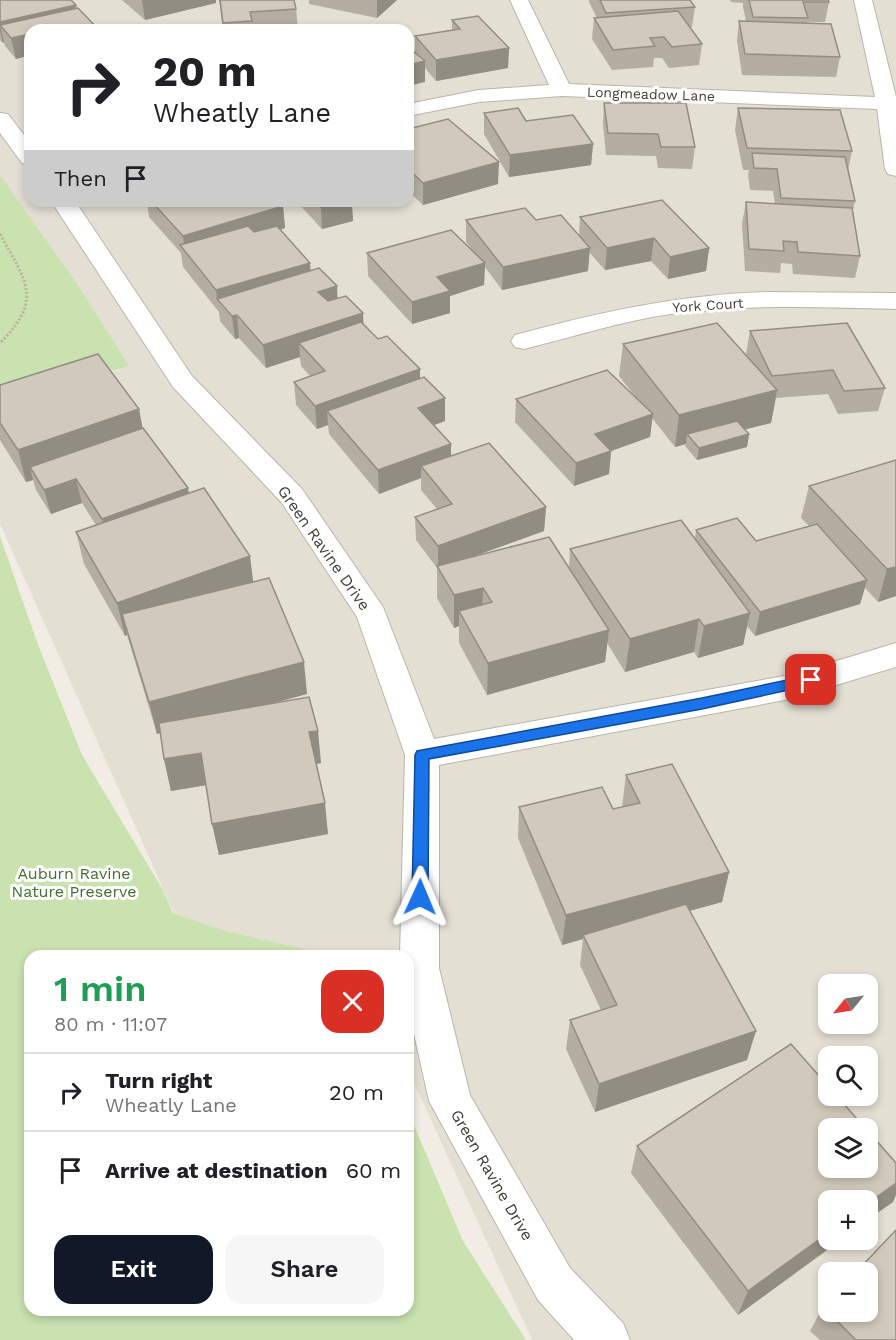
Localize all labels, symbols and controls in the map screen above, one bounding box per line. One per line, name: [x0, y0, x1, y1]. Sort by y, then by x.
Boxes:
text: 20 m: [153, 47, 257, 96]
icon: right: [54, 48, 132, 126]
street label: Longmeadow Lane: [587, 84, 715, 104]
text: Wheatly Lane: [153, 97, 331, 129]
icon: arrive: [119, 162, 152, 195]
text: Then: [54, 166, 107, 191]
street label: York Court: [672, 295, 744, 315]
street label: Green Ravine Drive: [274, 482, 374, 614]
pin: [785, 654, 836, 705]
icon: arrive: [794, 663, 827, 696]
park label: Auburn Ravine Nature Preserve: [12, 864, 136, 901]
position arrow: [388, 865, 452, 929]
text: 1 min: [54, 968, 146, 1010]
button: close: [321, 970, 384, 1033]
north arrow: [818, 974, 878, 1034]
map controls: [818, 974, 878, 1322]
text: 80 m · 11:07: [54, 1012, 167, 1036]
button: search: [818, 1046, 878, 1106]
text: Turn right: [105, 1068, 212, 1093]
icon: right: [54, 1076, 87, 1109]
text: 20 m: [329, 1080, 384, 1105]
text: Wheatly Lane: [105, 1093, 237, 1117]
street label: Green Ravine Drive: [447, 1106, 537, 1244]
button: layers: [818, 1118, 878, 1178]
icon: arrive: [54, 1154, 87, 1187]
text: Arrive at destination: [105, 1158, 328, 1183]
text: 60 m: [346, 1158, 401, 1183]
button: +: [818, 1190, 878, 1250]
button: Exit: [54, 1235, 213, 1304]
button: Share: [225, 1235, 384, 1304]
button: −: [818, 1262, 878, 1322]

